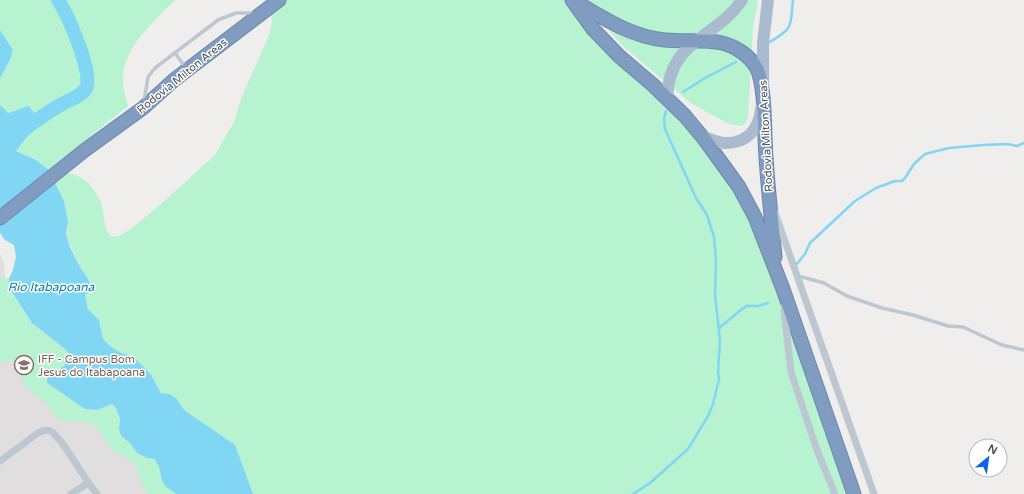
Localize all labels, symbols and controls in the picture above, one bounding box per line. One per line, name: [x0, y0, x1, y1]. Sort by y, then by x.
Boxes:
street label: Rodovia Milton Areas: [134, 36, 230, 116]
street label: Rodovia Milton Areas: [757, 80, 775, 192]
water label: Rio Itabapoana: [8, 280, 95, 294]
place label: IFF - Campus Bom Jesus do Itabapoana: [38, 353, 145, 379]
school or university icon: IFF - Campus Bom Jesus do Itabapoana: [13, 354, 35, 376]
north arrow: [968, 438, 1008, 478]
text: N: [986, 442, 1000, 458]

